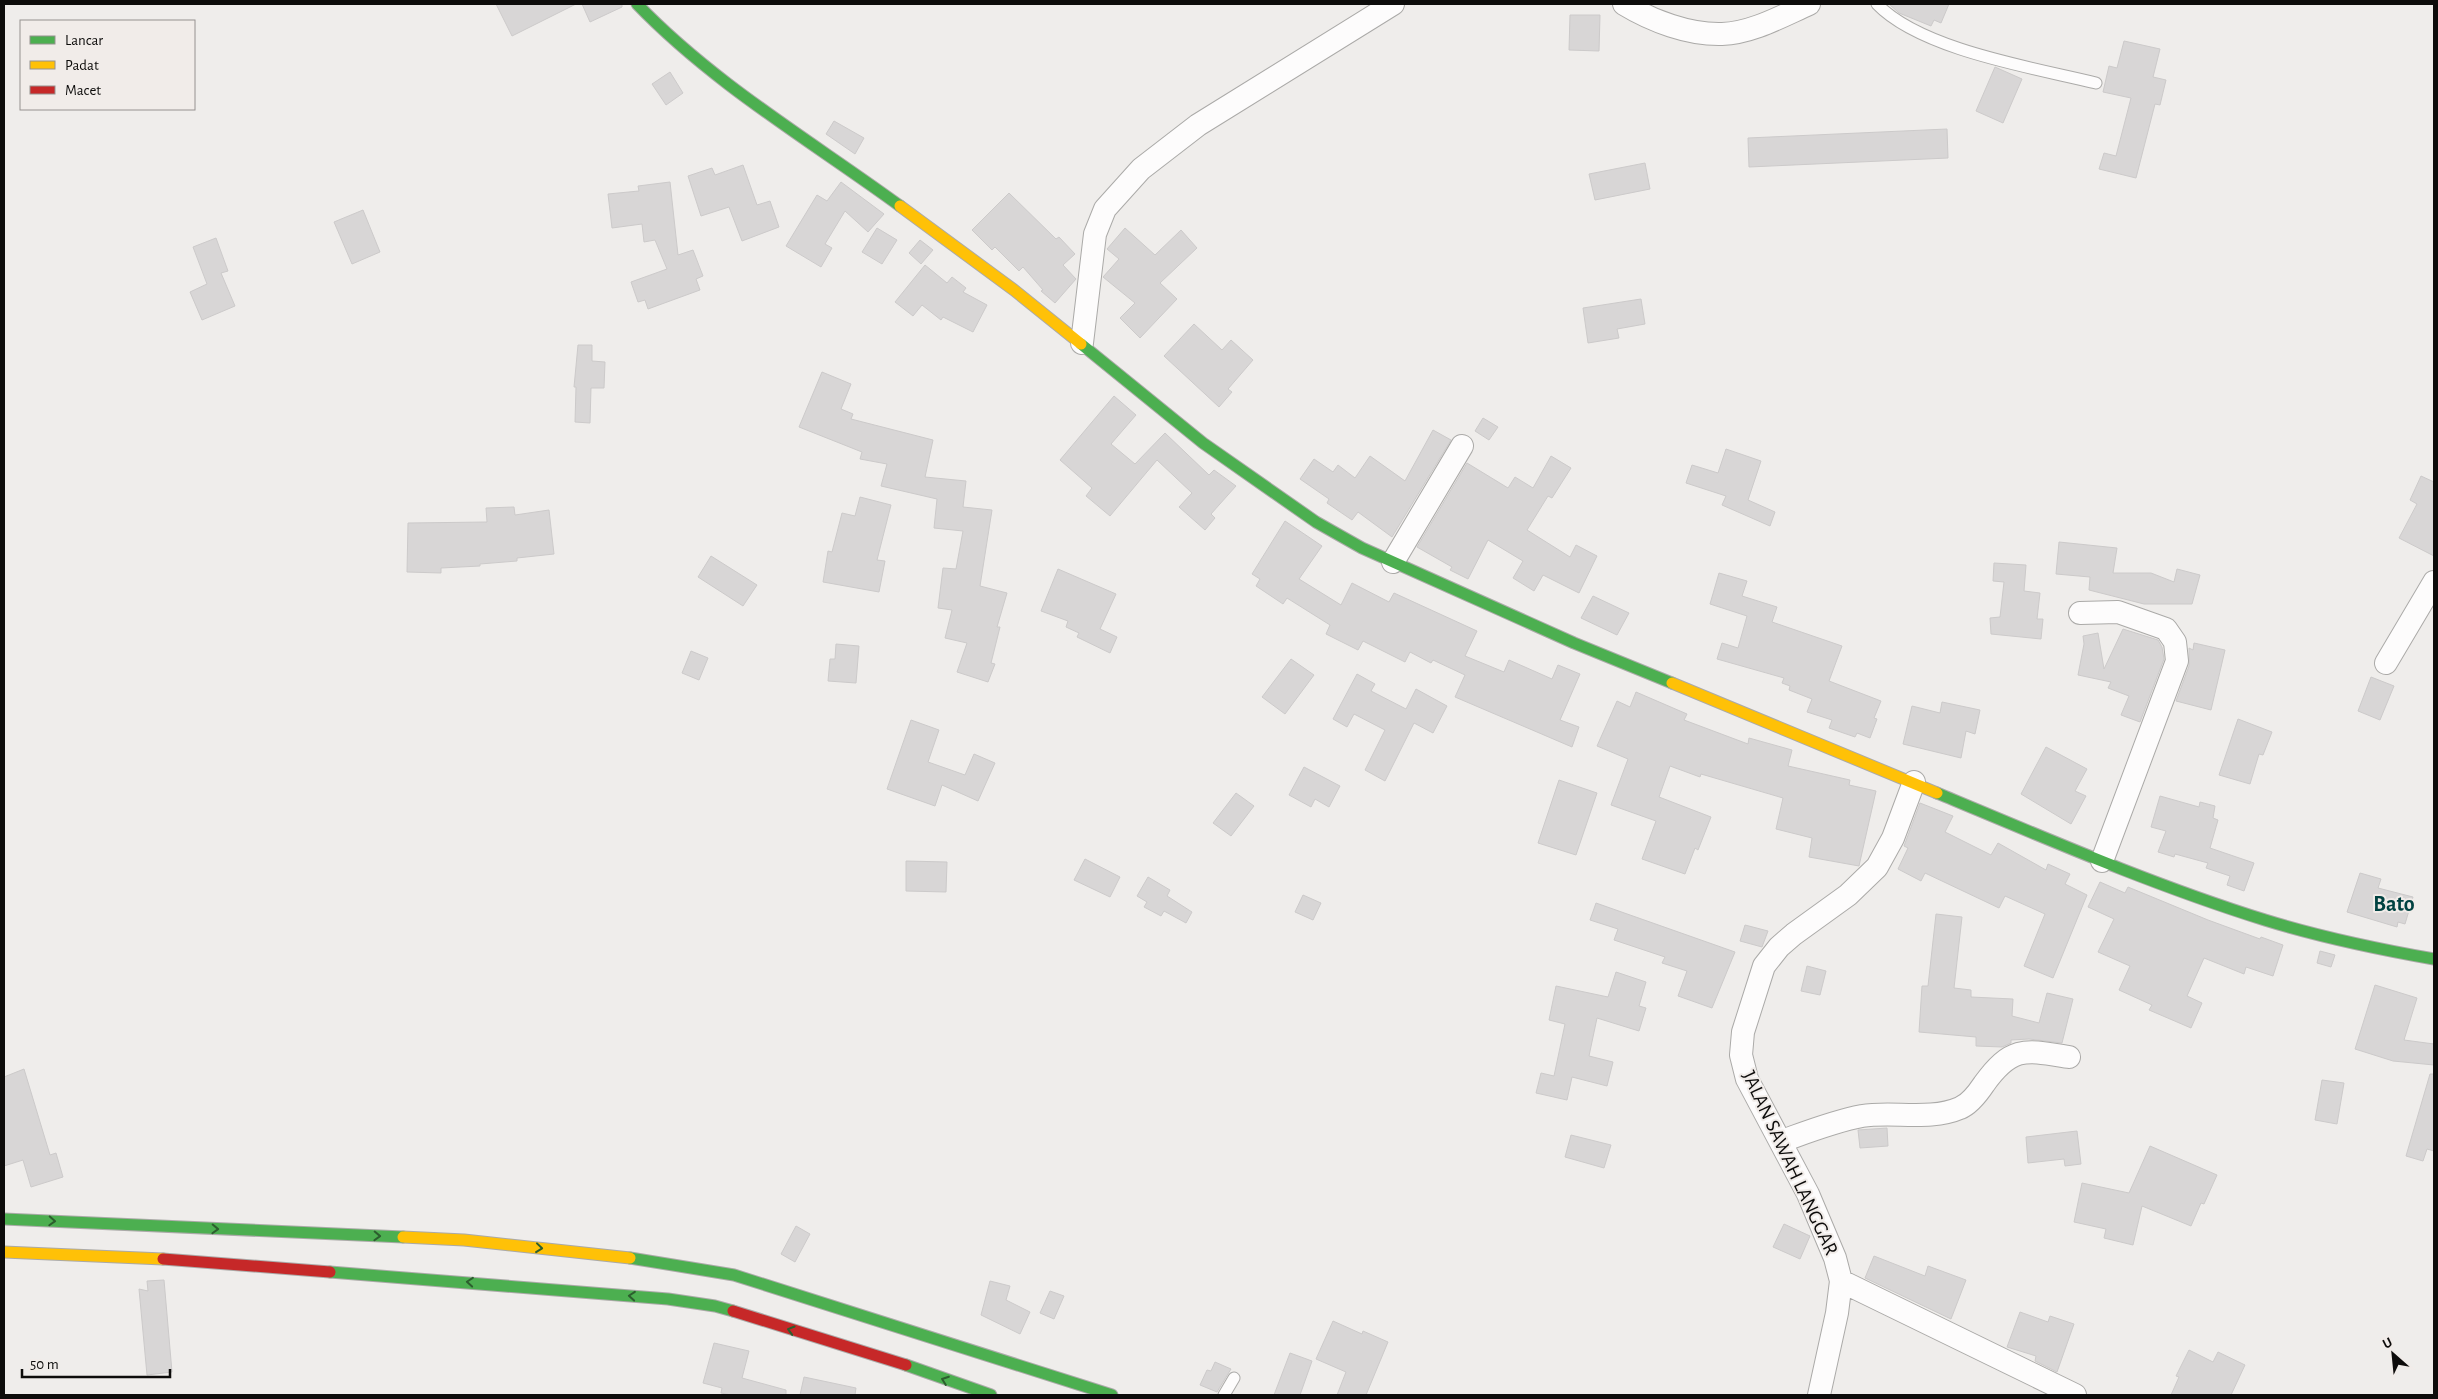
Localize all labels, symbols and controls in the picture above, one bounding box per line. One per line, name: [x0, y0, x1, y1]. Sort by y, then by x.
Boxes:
legend: [20, 20, 195, 110]
text: Lancar: [65, 33, 103, 48]
text: Padat: [65, 58, 99, 73]
text: Macet: [65, 83, 101, 98]
district label: Bato: [2373, 893, 2415, 915]
street label: JALAN SAWAH LANGGAR: [1738, 1068, 1842, 1258]
one-way arrow: [49, 1216, 57, 1227]
one-way arrow: [211, 1224, 219, 1235]
one-way arrow: [373, 1230, 381, 1241]
one-way arrow: [535, 1242, 543, 1253]
one-way arrow: [466, 1277, 474, 1288]
one-way arrow: [628, 1291, 636, 1302]
one-way arrow: [787, 1325, 795, 1335]
north arrow: [2368, 1329, 2418, 1379]
text: U: [2380, 1335, 2395, 1352]
scale bar: [22, 1346, 170, 1378]
text: 50 m: [30, 1357, 59, 1372]
one-way arrow: [941, 1375, 950, 1385]

